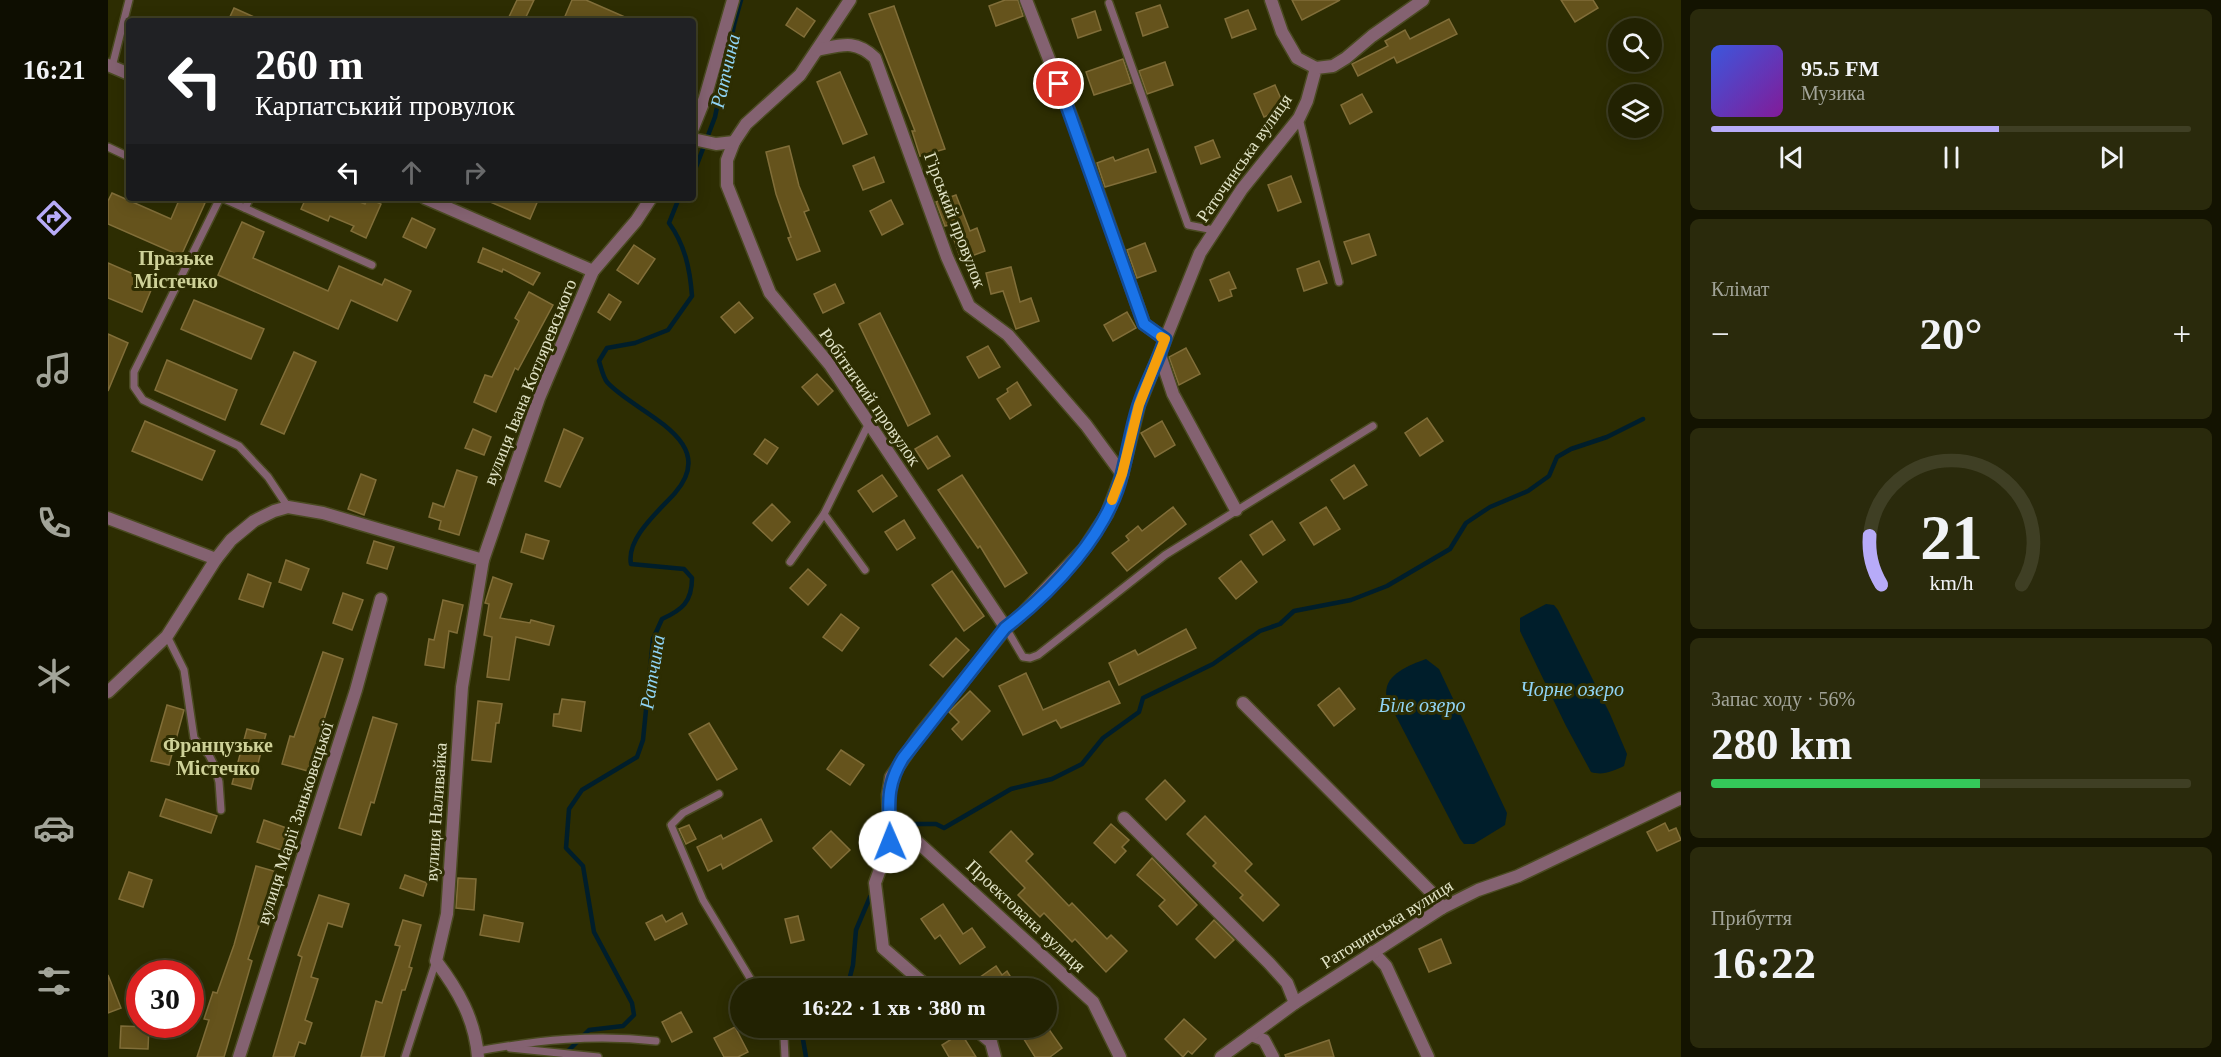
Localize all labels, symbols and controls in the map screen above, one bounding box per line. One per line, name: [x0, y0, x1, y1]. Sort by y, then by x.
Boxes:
map controls: [1608, 18, 1662, 138]
button: search: [1608, 18, 1662, 72]
water label: Ратчина: [706, 32, 744, 111]
icon: left: [156, 42, 234, 120]
text: 260 m: [255, 42, 364, 88]
text: 16:21: [23, 55, 86, 85]
text: 95.5 FM: [1801, 56, 1879, 81]
pin: [1033, 58, 1084, 109]
icon: arrive: [1042, 67, 1075, 100]
text: Музика: [1801, 82, 1865, 104]
button: layers: [1608, 84, 1662, 138]
street label: Раточинська вулиця: [1192, 90, 1296, 226]
text: Карпатський провулок: [255, 91, 515, 121]
icon: previous: [1775, 141, 1808, 174]
icon: pause: [1935, 141, 1968, 174]
icon: next: [2095, 141, 2128, 174]
street label: Гірський провулок: [920, 149, 990, 291]
icon: left: [332, 156, 365, 189]
icon: ahead: [395, 156, 428, 189]
icon: right: [458, 156, 491, 189]
icon: directions: [33, 197, 75, 239]
district label: Празьке Містечко: [134, 247, 218, 292]
street label: вулиця Івана Котляревського: [479, 276, 581, 488]
text: Клімат: [1711, 278, 1770, 300]
text: 20°: [1920, 309, 1983, 359]
text: −: [1711, 316, 1730, 352]
text: +: [2172, 316, 2191, 352]
street label: Робітничий провулок: [815, 324, 925, 470]
icon: music: [33, 349, 75, 391]
icon: phone: [33, 502, 75, 544]
text: 21: [1920, 504, 1982, 573]
text: km/h: [1929, 572, 1973, 596]
water label: Ратчина: [635, 633, 669, 712]
icon: climate: [33, 655, 75, 697]
water label: Чорне озеро: [1520, 678, 1624, 701]
text: Запас ходу · 56%: [1711, 688, 1855, 710]
water label: Біле озеро: [1378, 694, 1465, 717]
street label: вулиця Марії Заньковецької: [253, 719, 337, 927]
text: 280 km: [1711, 719, 1852, 769]
district label: Французьке Містечко: [163, 734, 273, 779]
street label: вулиця Наливайка: [421, 742, 451, 882]
icon: car: [33, 807, 75, 849]
position arrow: [858, 810, 922, 874]
street label: Проектована вулиця: [962, 856, 1090, 976]
street label: Раточинська вулиця: [1317, 875, 1457, 973]
text: Прибуття: [1711, 907, 1792, 929]
text: 16:22: [1711, 938, 1816, 988]
icon: filters: [33, 960, 75, 1002]
speed limit sign: 30: [126, 960, 204, 1038]
text: 16:22 · 1 хв · 380 m: [801, 995, 986, 1020]

